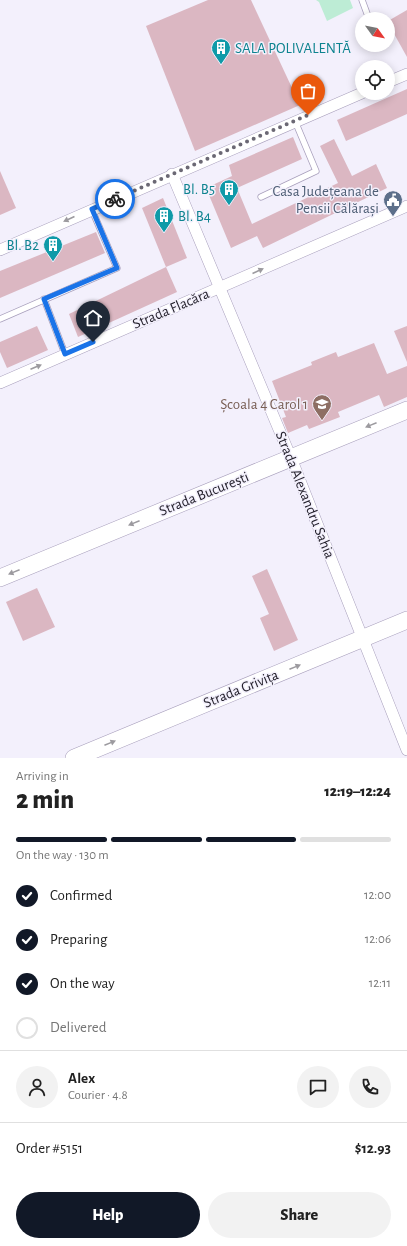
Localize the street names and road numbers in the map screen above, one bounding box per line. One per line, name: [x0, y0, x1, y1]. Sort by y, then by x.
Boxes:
street label: Strada Flacăra: [130, 286, 212, 332]
street label: Strada Alexandru Sahia: [273, 429, 337, 561]
street label: Strada București: [157, 469, 251, 520]
street label: Strada Grivița: [201, 667, 281, 712]

